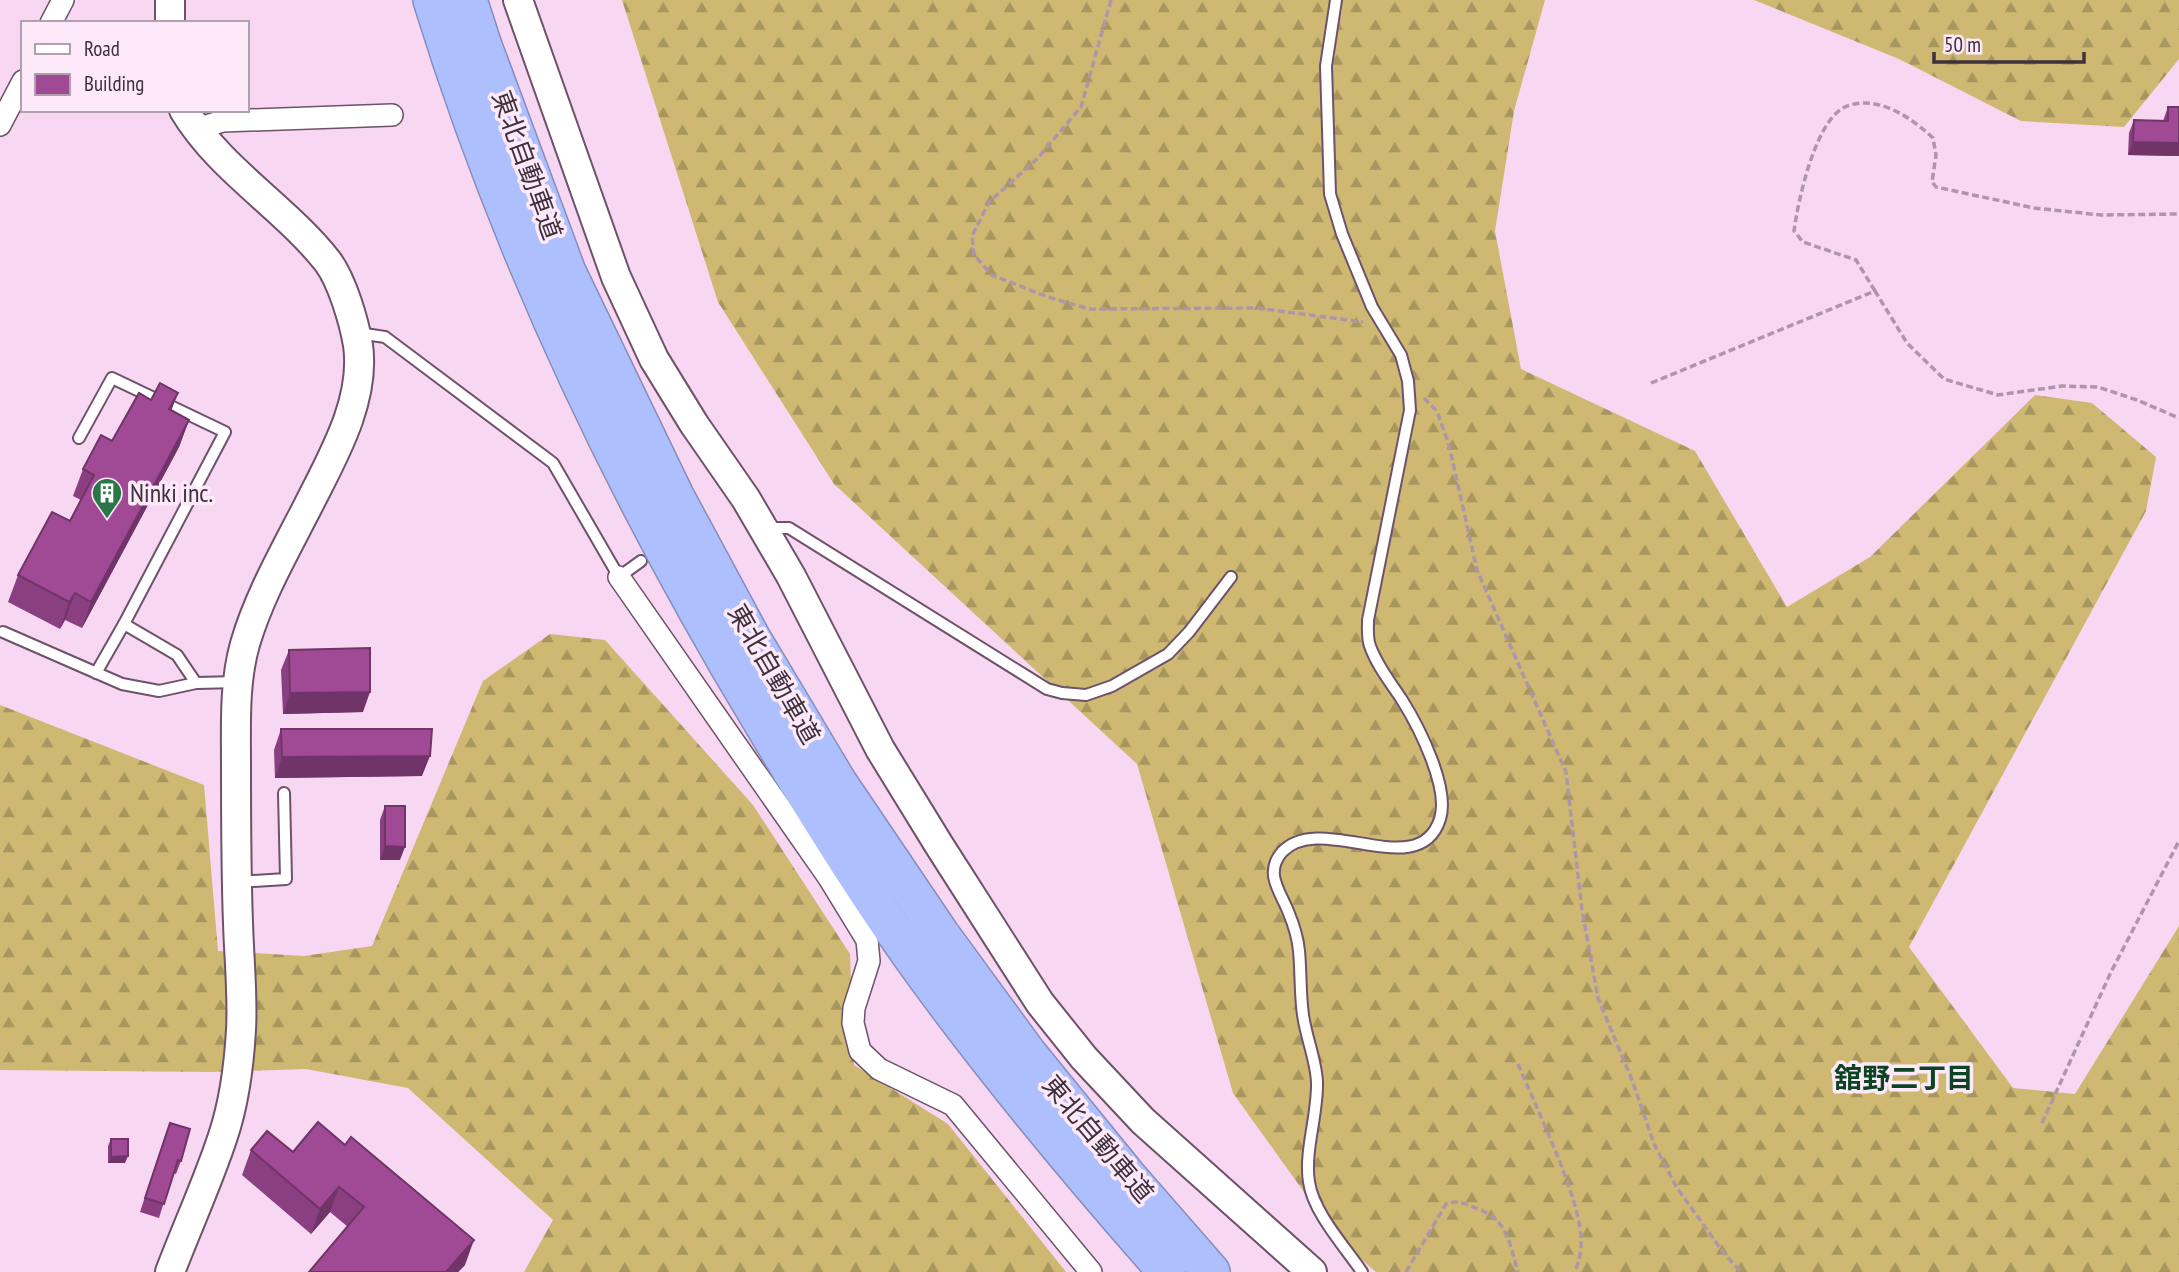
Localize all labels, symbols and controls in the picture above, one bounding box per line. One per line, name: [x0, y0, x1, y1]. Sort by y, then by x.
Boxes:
legend: [21, 21, 248, 112]
scale bar: [1934, 21, 2084, 65]
text: 50 m: [1944, 31, 1981, 58]
text: Road: [84, 35, 120, 62]
text: Building: [84, 70, 144, 97]
street label: 東北自動車道: [485, 86, 570, 244]
building icon: Ninki inc.: [90, 476, 124, 520]
place label: Ninki inc.: [130, 476, 213, 509]
street label: 東北自動車道: [721, 598, 828, 750]
district label: 舘野二丁目: [1834, 1059, 1974, 1096]
street label: 東北自動車道: [1036, 1068, 1161, 1209]

